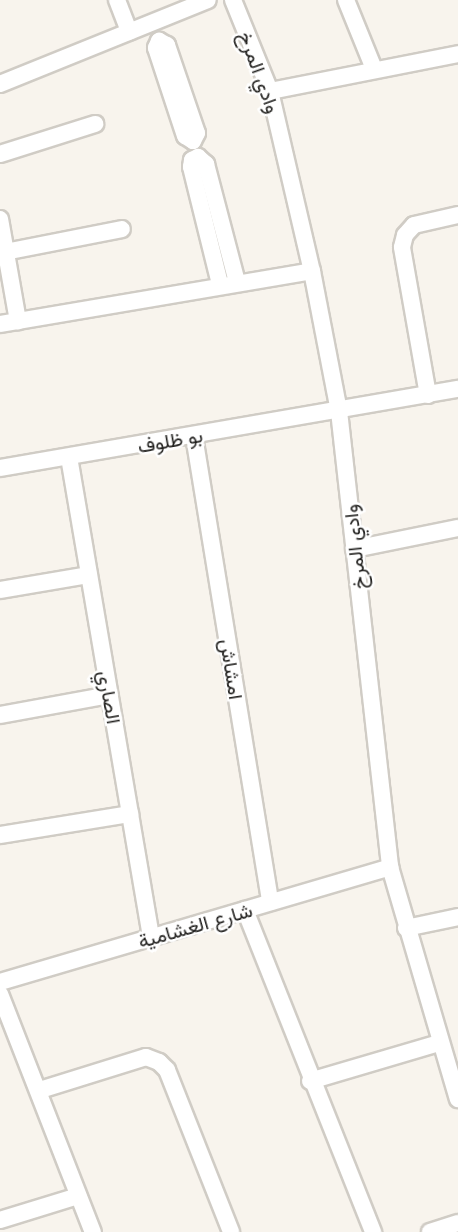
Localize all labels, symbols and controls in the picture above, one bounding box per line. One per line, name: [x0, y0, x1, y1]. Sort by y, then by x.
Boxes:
street label: وادي المرخ: [234, 28, 286, 116]
street label: بو ظلوف: [136, 422, 204, 458]
street label: وادي المرخ: [338, 503, 370, 591]
street label: امشاش: [215, 637, 249, 701]
street label: الصاري: [94, 668, 126, 726]
street label: شارع الغشامية: [135, 897, 255, 953]

